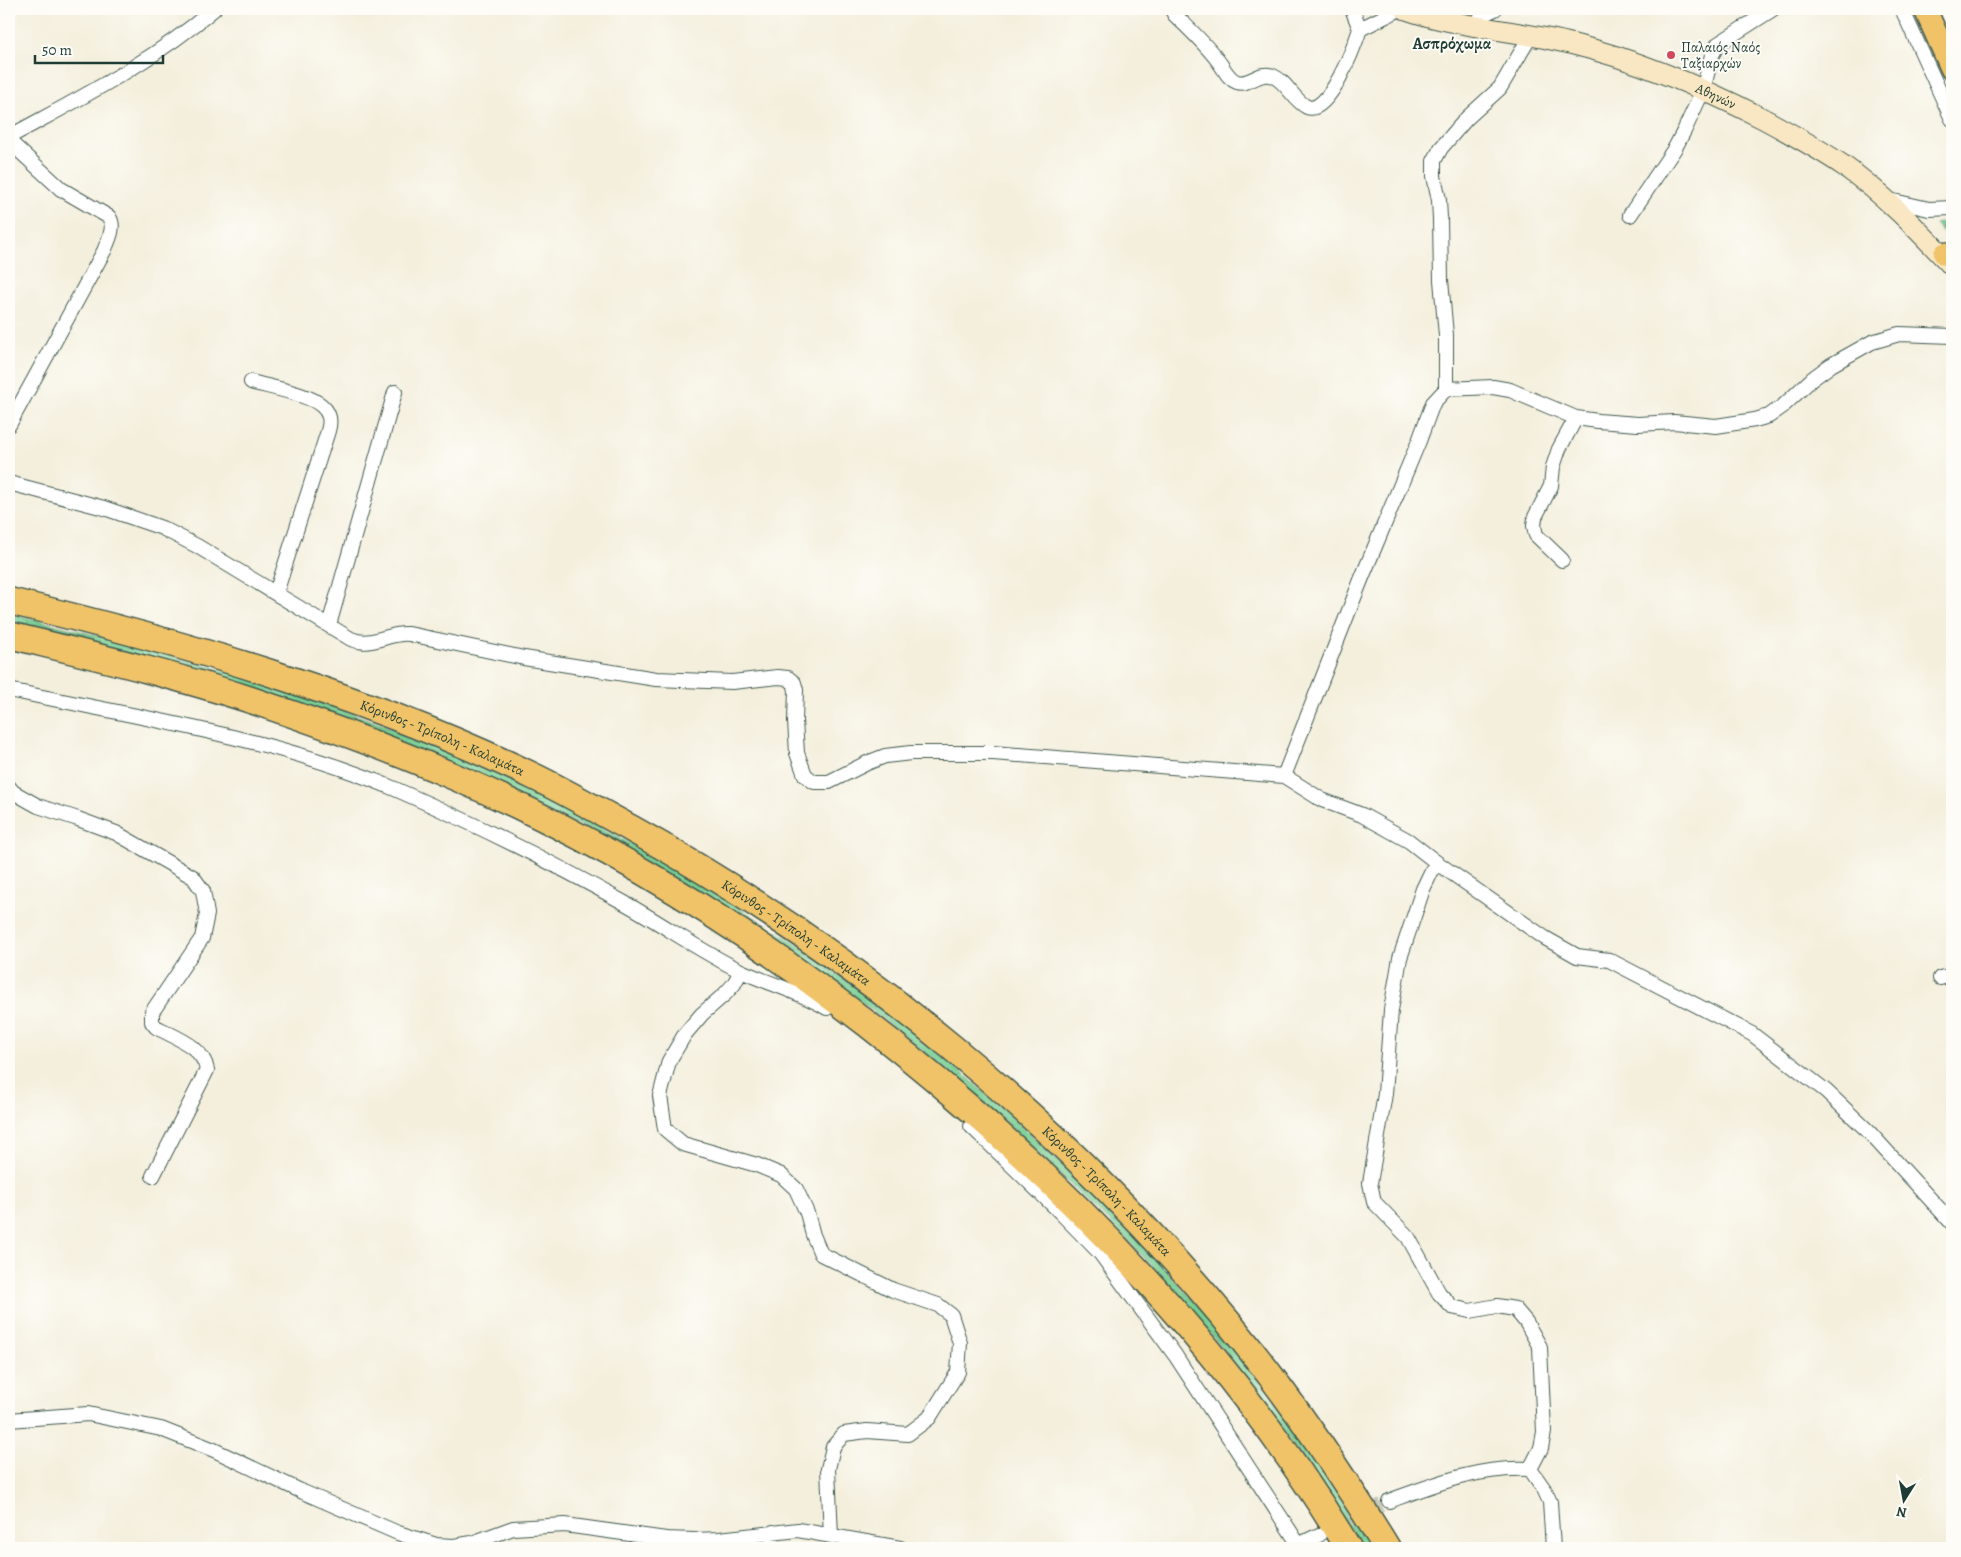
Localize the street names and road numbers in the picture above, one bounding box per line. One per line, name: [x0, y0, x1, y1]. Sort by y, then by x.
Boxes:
street label: Αθηνών: [1692, 78, 1739, 114]
street label: Κόρινθος - Τρίπολη - Καλαμάτα: [357, 695, 528, 781]
street label: Κόρινθος - Τρίπολη - Καλαμάτα: [718, 875, 875, 991]
street label: Κόρινθος - Τρίπολη - Καλαμάτα: [1038, 1122, 1176, 1261]

